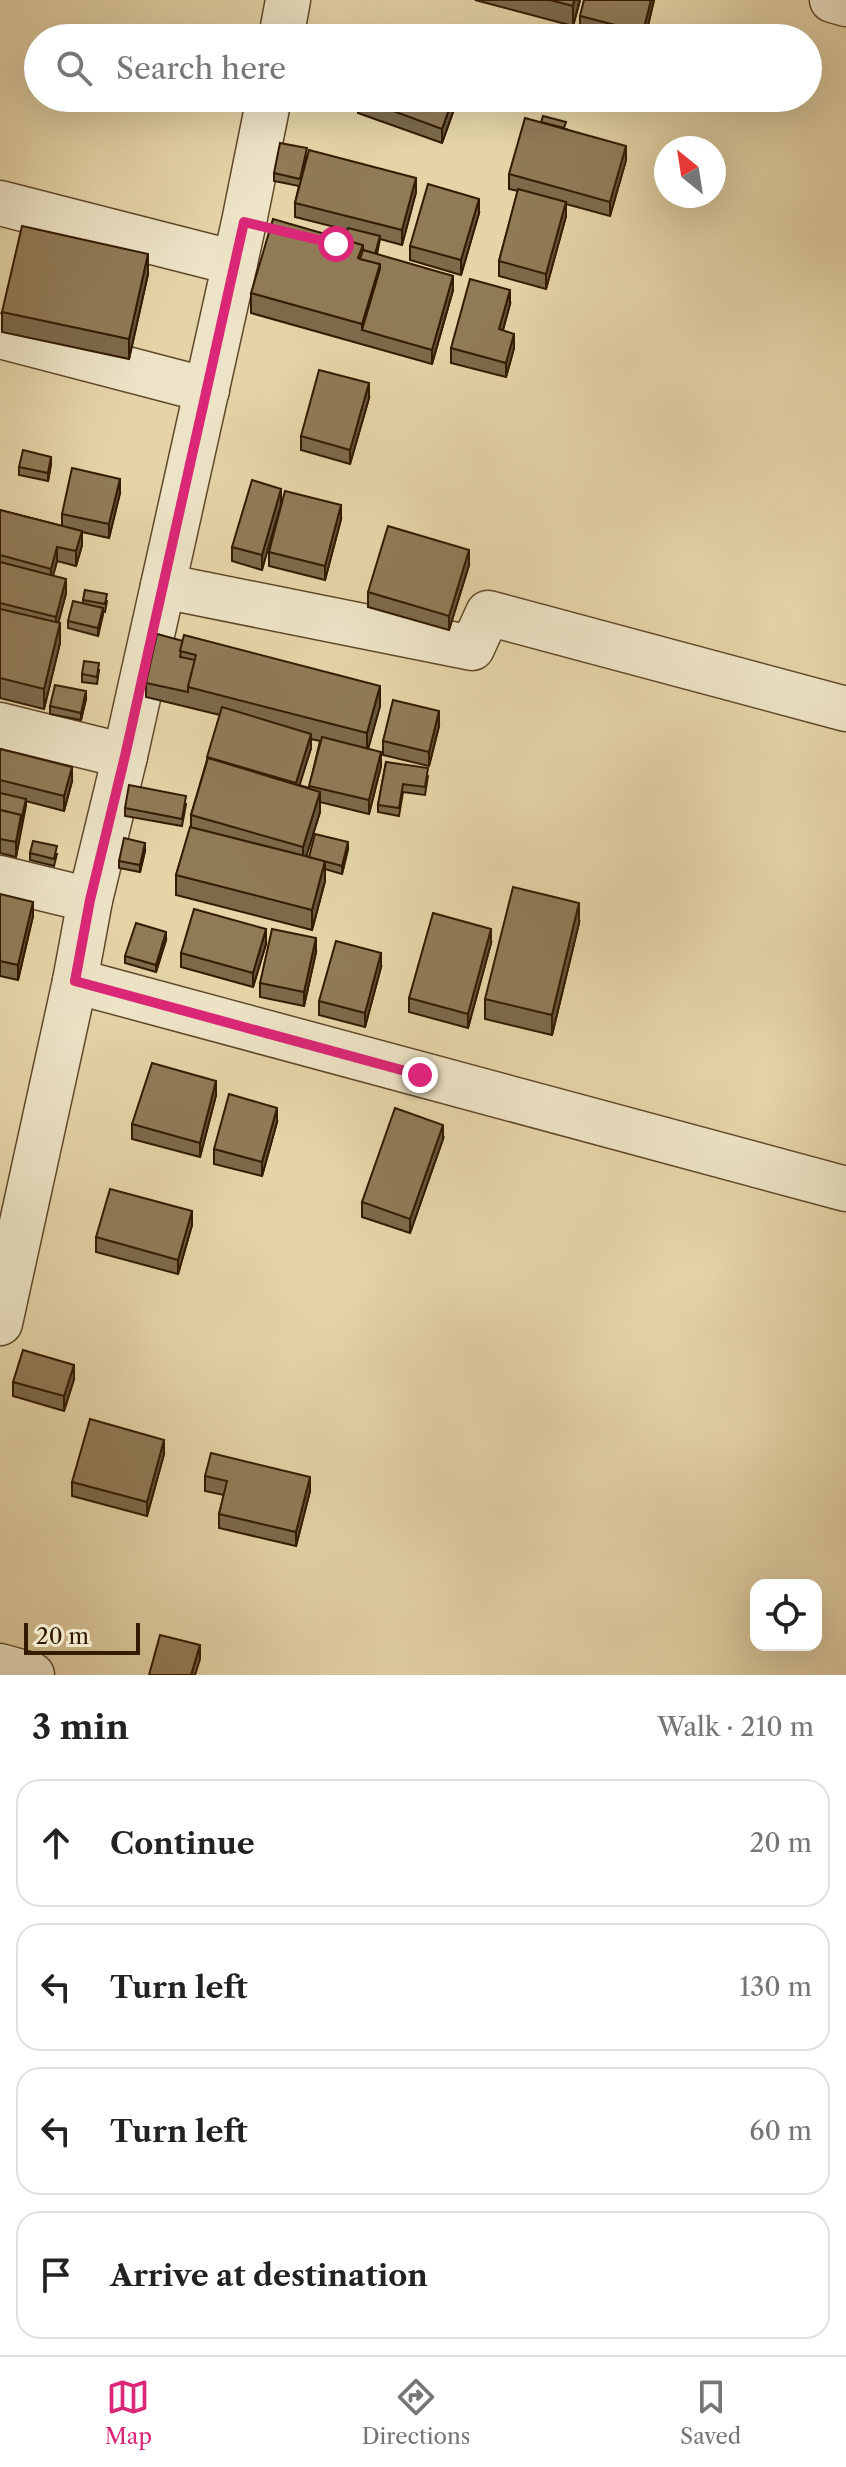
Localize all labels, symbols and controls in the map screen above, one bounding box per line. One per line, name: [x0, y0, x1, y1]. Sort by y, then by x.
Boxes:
search box: [24, 24, 822, 112]
icon: search: [52, 46, 96, 90]
text: Search here: [116, 50, 286, 87]
north arrow: [654, 136, 726, 208]
route start: [318, 226, 354, 262]
route end: [402, 1057, 438, 1093]
map controls: [750, 1579, 822, 1651]
button: locate: [750, 1579, 822, 1651]
scale bar: [24, 1619, 140, 1655]
text: 20 m: [36, 1623, 89, 1650]
text: 3 min: [32, 1706, 129, 1748]
text: Walk · 210 m: [657, 1711, 814, 1743]
icon: ahead: [34, 1821, 78, 1865]
text: Continue: [110, 1825, 255, 1862]
text: 20 m: [749, 1827, 812, 1859]
icon: left: [34, 1965, 78, 2009]
text: Turn left: [110, 1969, 247, 2006]
text: 130 m: [739, 1971, 812, 2003]
icon: left: [34, 2109, 78, 2153]
text: Turn left: [110, 2113, 247, 2150]
text: 60 m: [749, 2115, 812, 2147]
icon: arrive: [34, 2253, 78, 2297]
text: Arrive at destination: [110, 2257, 428, 2294]
tab: Map: [105, 2375, 152, 2450]
tab: Directions: [362, 2375, 470, 2450]
tab: Saved: [680, 2375, 741, 2450]

